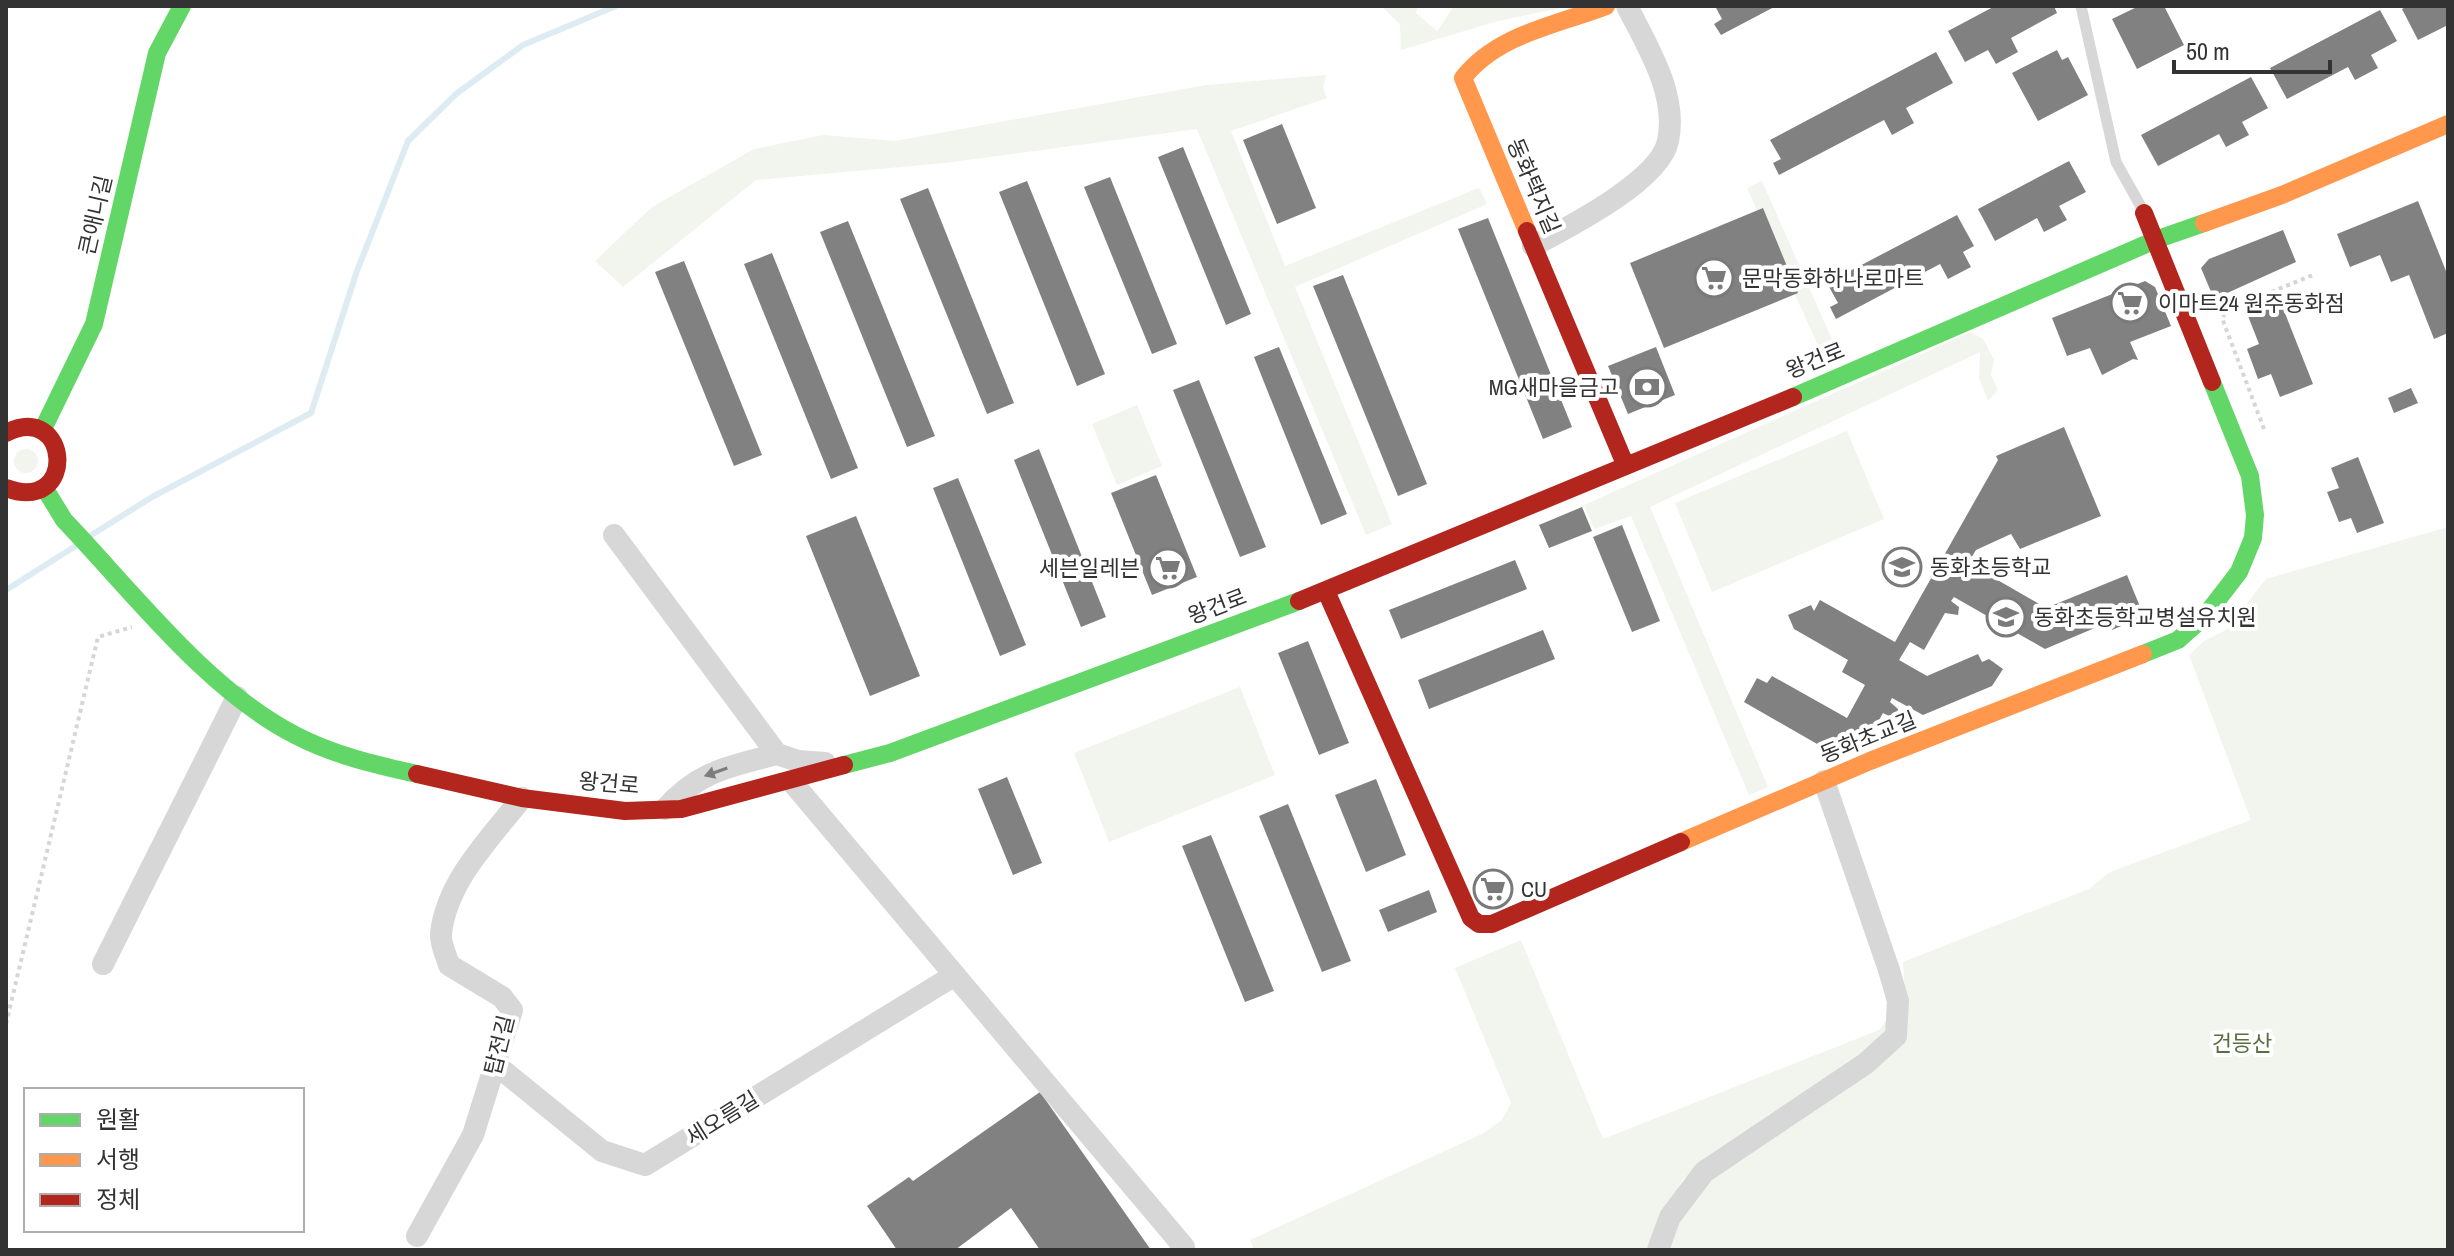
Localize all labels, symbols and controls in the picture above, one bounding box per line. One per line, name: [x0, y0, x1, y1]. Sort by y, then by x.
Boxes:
scale bar: [2174, 24, 2330, 74]
text: 50 m: [2186, 35, 2230, 67]
street label: 동화택지길: [1500, 134, 1568, 238]
street label: 큰애니길: [71, 172, 119, 258]
supermarket icon: 문막동화하나로마트: [1693, 257, 1735, 299]
place label: 문막동화하나로마트: [1742, 263, 1924, 293]
supermarket icon: 이마트24 원주동화점: [2109, 282, 2151, 324]
place label: 이마트24 원주동화점: [2158, 288, 2345, 318]
street label: 왕건로: [1781, 335, 1849, 385]
bank icon: MG새마을금고: [1626, 366, 1668, 408]
place label: MG새마을금고: [1489, 372, 1619, 402]
school or university icon: 동화초등학교: [1881, 546, 1923, 588]
supermarket icon: 세븐일레븐: [1147, 547, 1189, 589]
place label: 동화초등학교: [1930, 552, 2051, 582]
place label: 세븐일레븐: [1039, 553, 1140, 583]
street label: 왕건로: [1183, 581, 1251, 631]
school or university icon: 동화초등학교병설유치원: [1985, 596, 2027, 638]
place label: 동화초등학교병설유치원: [2034, 602, 2257, 632]
street label: 동화초교길: [1815, 704, 1921, 770]
street label: 왕건로: [577, 765, 641, 801]
one-way arrow: [703, 767, 727, 779]
supermarket icon: CU: [1472, 868, 1514, 910]
place label: CU: [1521, 874, 1547, 904]
street label: 탑전길: [477, 1012, 521, 1078]
park label: 건등산: [2212, 1028, 2272, 1058]
street label: 세오름길: [680, 1084, 764, 1152]
legend: [24, 1088, 304, 1232]
text: 원활: [96, 1103, 140, 1135]
text: 서행: [96, 1143, 140, 1175]
text: 정체: [96, 1183, 140, 1215]

